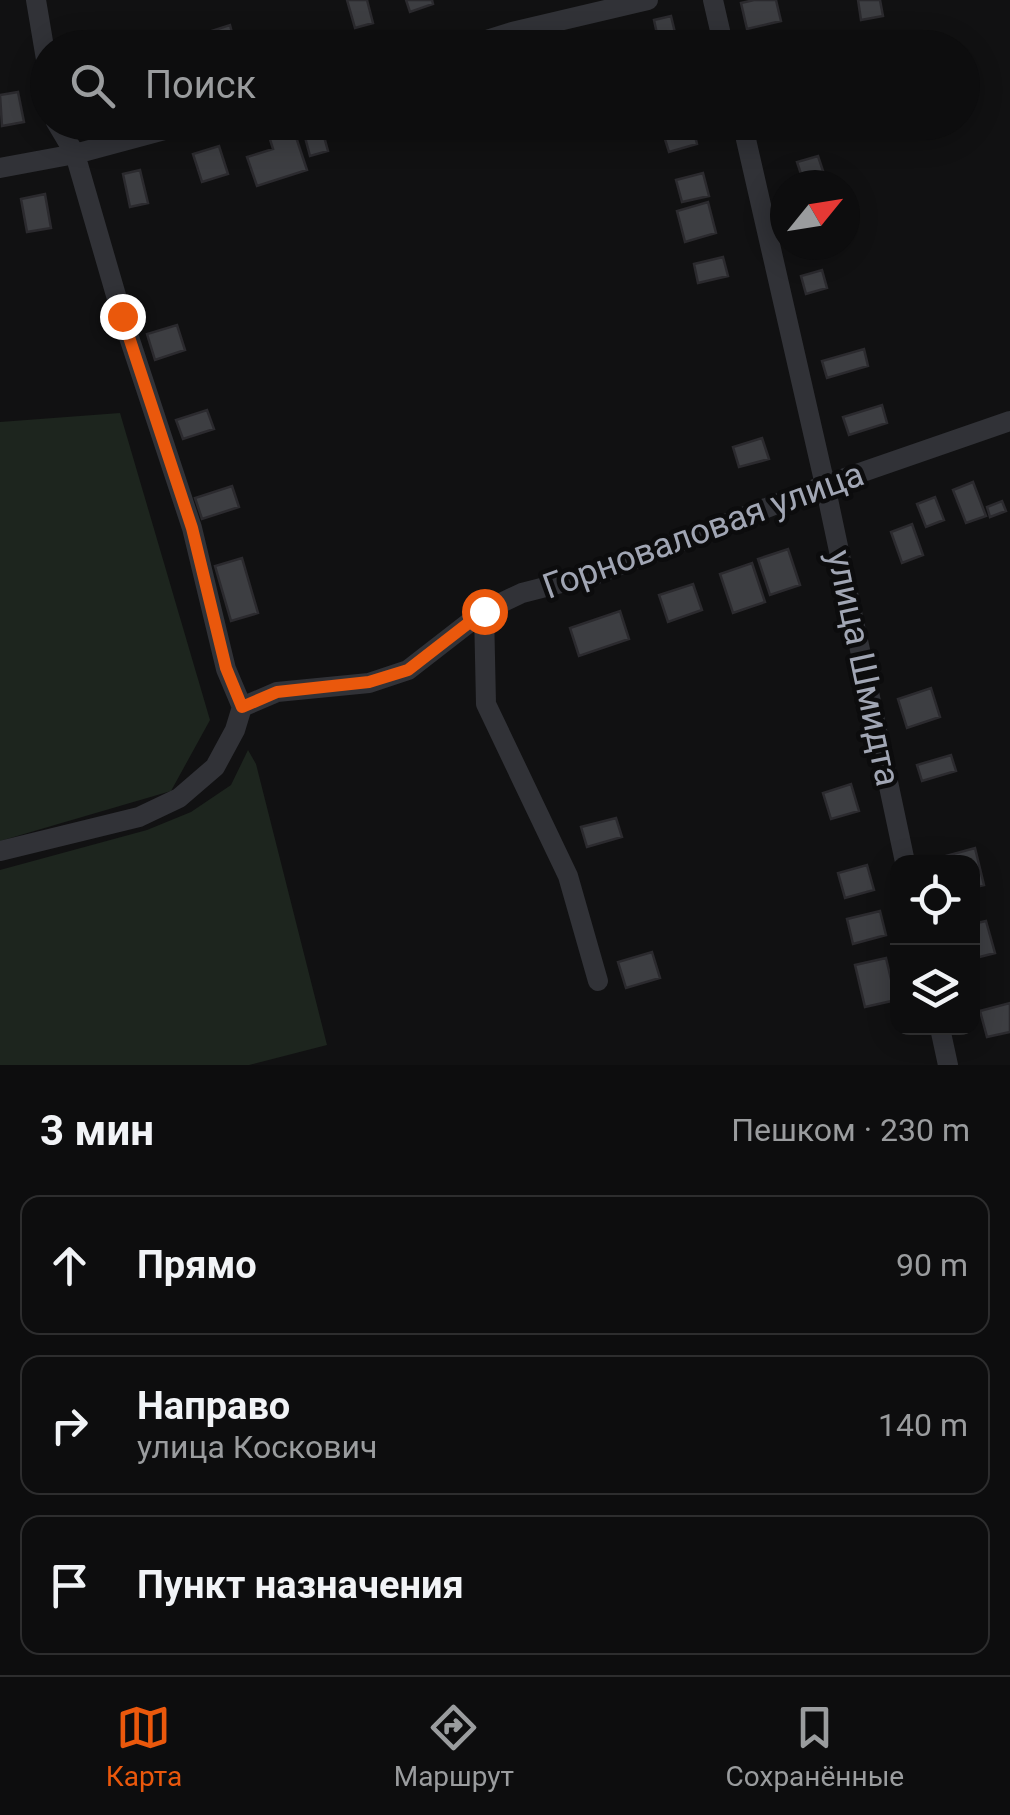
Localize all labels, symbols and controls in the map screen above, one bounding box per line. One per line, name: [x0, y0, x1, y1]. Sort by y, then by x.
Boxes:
search box: [30, 30, 980, 140]
icon: search: [65, 58, 120, 113]
text: Поиск: [145, 63, 256, 107]
north arrow: [770, 170, 860, 260]
route end: [100, 294, 146, 340]
street label: Горноваловая улица: [537, 453, 869, 608]
street label: улица Шмидта: [818, 546, 909, 790]
route start: [462, 589, 508, 635]
map controls: [890, 855, 980, 1035]
button: locate: [890, 855, 980, 945]
button: layers: [890, 945, 980, 1035]
text: 3 мин: [40, 1106, 154, 1155]
text: Пешком · 230 m: [731, 1111, 970, 1149]
icon: ahead: [42, 1238, 97, 1293]
text: Прямо: [137, 1243, 257, 1287]
text: 90 m: [896, 1246, 968, 1284]
text: Направо: [137, 1384, 290, 1428]
icon: right: [42, 1398, 97, 1453]
text: 140 m: [878, 1406, 968, 1444]
text: улица Коскович: [137, 1428, 377, 1466]
icon: arrive: [42, 1558, 97, 1613]
text: Пункт назначения: [137, 1563, 464, 1607]
tab: Карта: [106, 1700, 182, 1793]
tab: Маршрут: [394, 1700, 514, 1793]
tab: Сохранённые: [726, 1700, 904, 1793]

